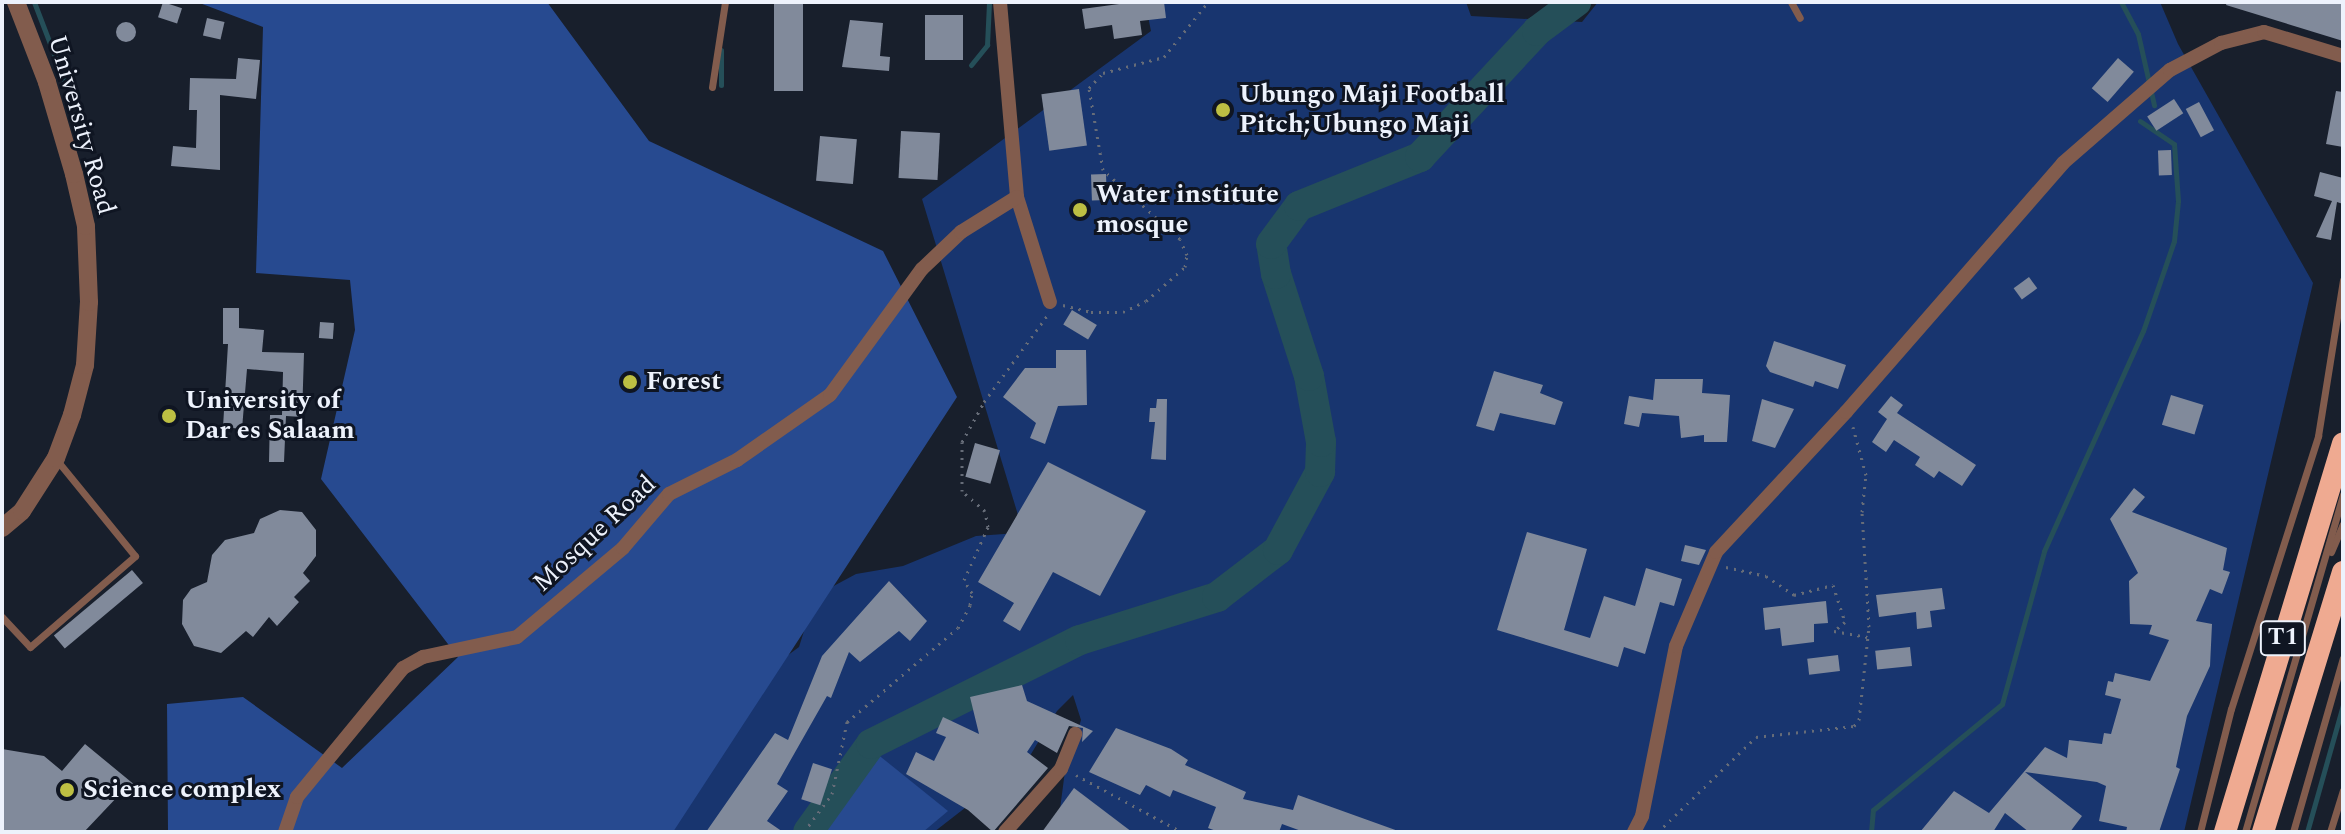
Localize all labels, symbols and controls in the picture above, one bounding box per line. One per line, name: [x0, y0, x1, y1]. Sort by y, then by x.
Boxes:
street label: University Road: [40, 32, 122, 218]
place label: Ubungo Maji Football Pitch;Ubungo Maji: [1239, 79, 1505, 140]
marker: Ubungo Maji Football Pitch;Ubungo Maji: [1214, 101, 1232, 119]
place label: Water institute mosque: [1096, 179, 1279, 240]
marker: Water institute mosque: [1071, 201, 1089, 219]
place label: Forest: [646, 366, 721, 398]
marker: Forest: [621, 373, 639, 391]
place label: University of Dar es Salaam: [185, 385, 355, 446]
marker: University of Dar es Salaam: [160, 407, 178, 425]
street label: Mosque Road: [527, 469, 663, 599]
road number: T1: [2259, 618, 2307, 658]
place label: Science complex: [83, 774, 281, 806]
marker: Science complex: [58, 781, 76, 799]

